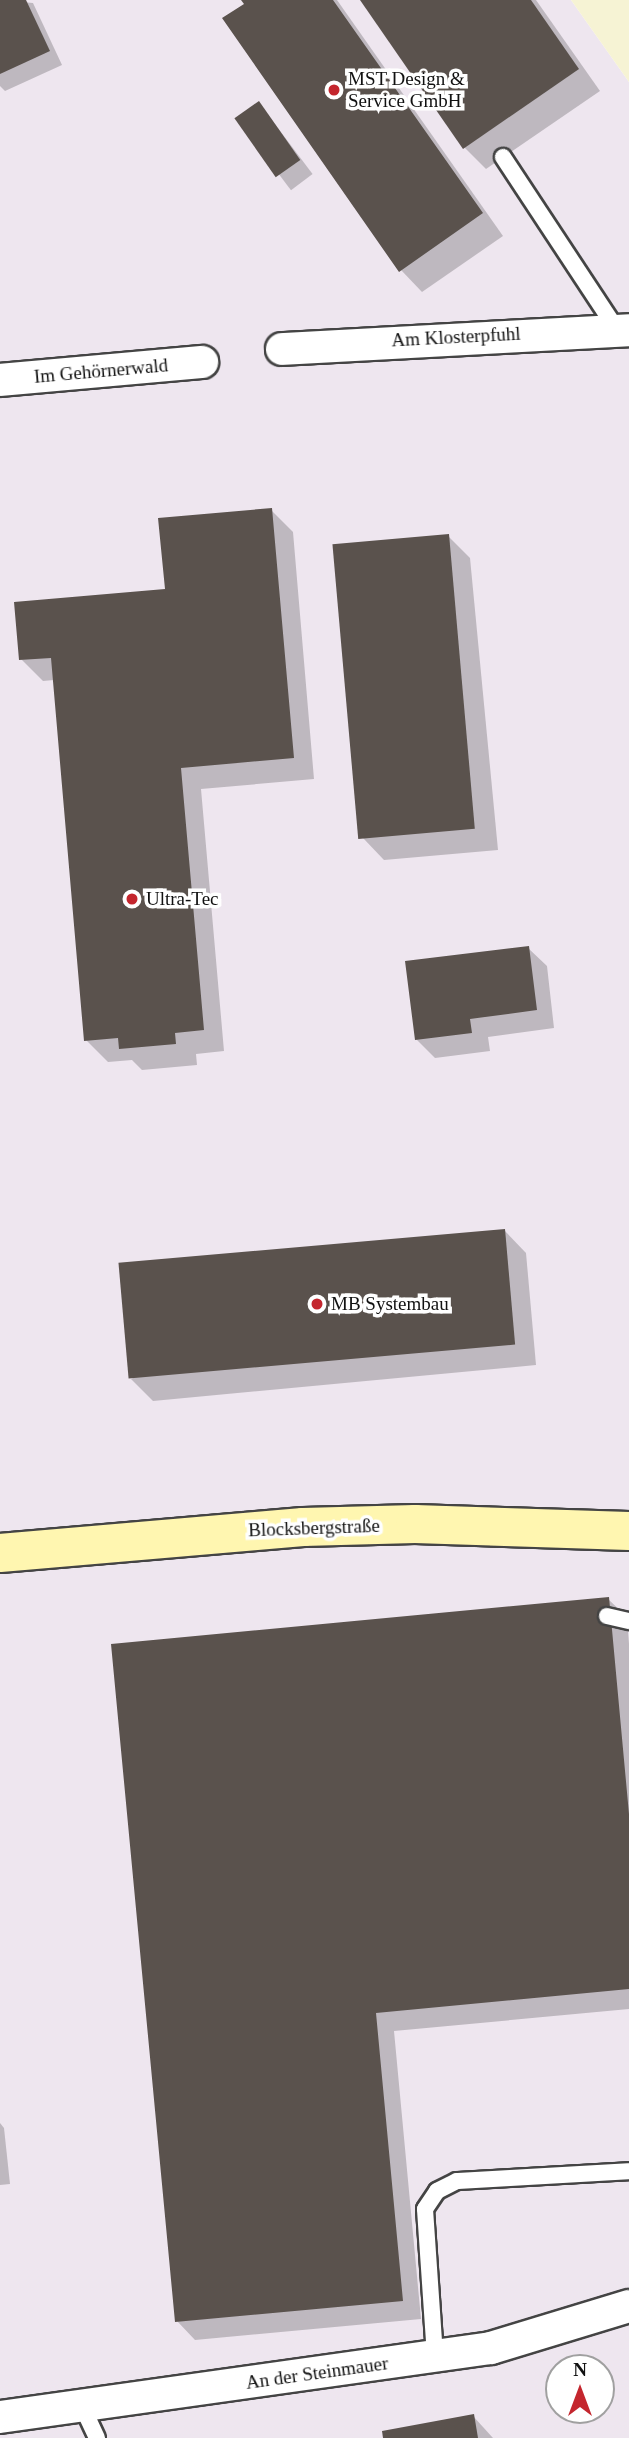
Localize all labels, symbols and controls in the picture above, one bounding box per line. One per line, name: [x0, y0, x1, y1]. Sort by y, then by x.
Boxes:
place label: MST Design & Service GmbH: [348, 68, 465, 112]
marker: MST Design & Service GmbH: [326, 82, 342, 98]
street label: Am Klosterpfuhl: [391, 322, 521, 352]
street label: Im Gehörnerwald: [33, 354, 169, 388]
place label: Ultra-Tec: [146, 888, 219, 910]
marker: Ultra-Tec: [124, 891, 140, 907]
place label: MB Systembau: [331, 1293, 449, 1315]
marker: MB Systembau: [309, 1296, 325, 1312]
street label: Blocksbergstraße: [248, 1514, 380, 1542]
street label: An der Steinmauer: [244, 2352, 390, 2394]
north arrow: [545, 2354, 615, 2424]
text: N: [573, 2359, 587, 2380]

